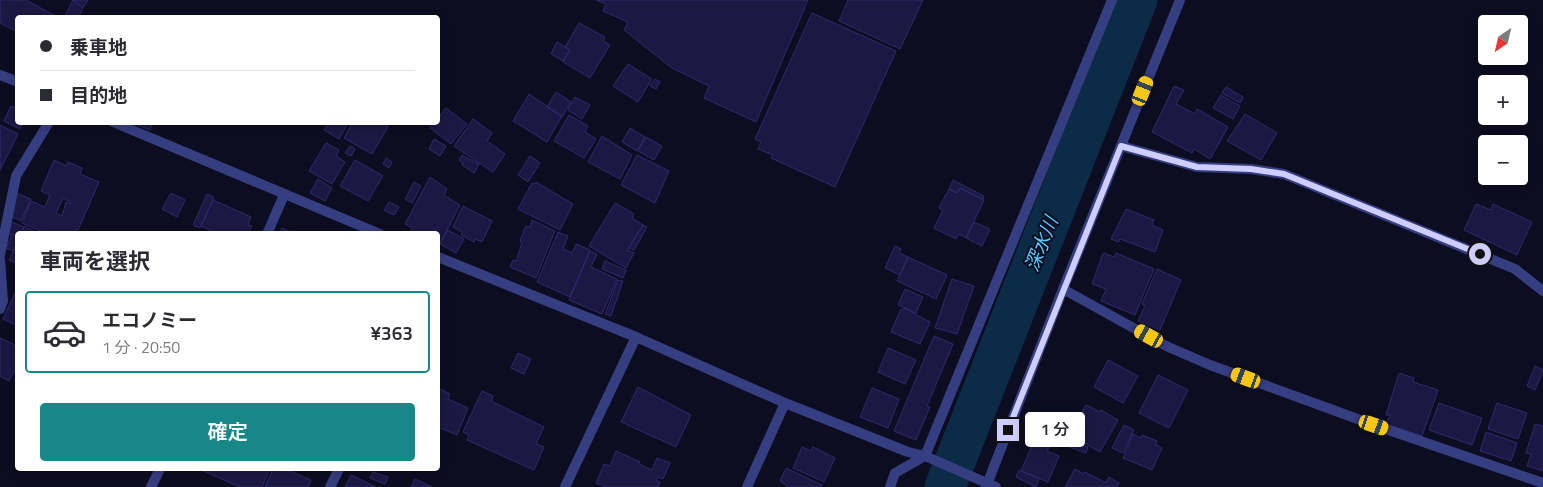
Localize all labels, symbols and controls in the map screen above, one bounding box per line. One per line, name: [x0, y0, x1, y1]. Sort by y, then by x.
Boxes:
north arrow: [1478, 15, 1528, 65]
map controls: [1478, 15, 1528, 185]
text: 乗車地: [70, 32, 127, 61]
car: [1130, 74, 1155, 108]
button: +: [1478, 75, 1528, 125]
text: 目的地: [70, 80, 127, 109]
button: −: [1478, 135, 1528, 185]
water label: 深水川: [1016, 210, 1065, 276]
route start: [1469, 243, 1491, 265]
text: 車両を選択: [40, 244, 150, 278]
text: エコノミー: [102, 305, 197, 334]
icon: car: [42, 310, 87, 355]
text: ¥363: [370, 318, 413, 347]
car: [1132, 322, 1165, 350]
text: 1 分 · 20:50: [102, 335, 180, 359]
car: [1229, 366, 1262, 390]
button: 確定: [40, 403, 415, 461]
callout: 1 分: [1026, 412, 1086, 448]
car: [1357, 413, 1390, 437]
text: 1 分: [1041, 417, 1069, 441]
route end: [997, 419, 1019, 441]

